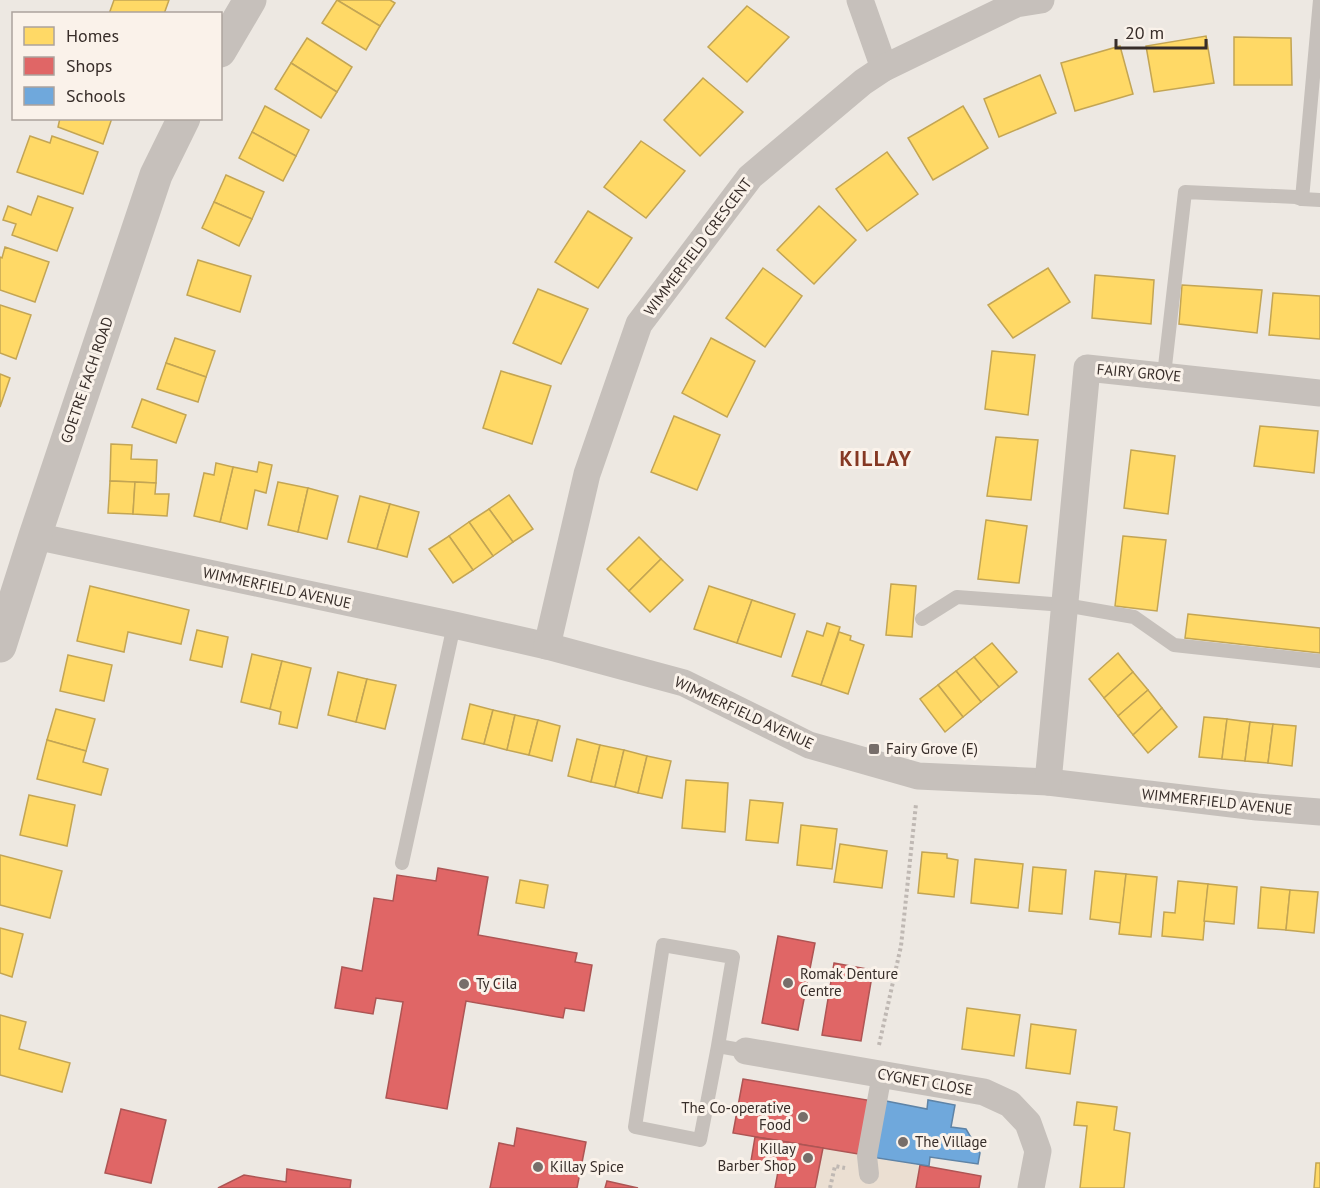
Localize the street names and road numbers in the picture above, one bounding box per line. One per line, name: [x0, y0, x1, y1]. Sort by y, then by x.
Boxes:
street label: WIMMERFIELD CRESCENT: [640, 173, 756, 319]
street label: GOETRE FACH ROAD: [56, 314, 117, 445]
street label: FAIRY GROVE: [1096, 359, 1182, 386]
street label: WIMMERFIELD AVENUE: [201, 562, 353, 613]
street label: WIMMERFIELD AVENUE: [672, 672, 817, 753]
street label: WIMMERFIELD AVENUE: [1141, 784, 1293, 819]
street label: CYGNET CLOSE: [876, 1064, 974, 1099]

